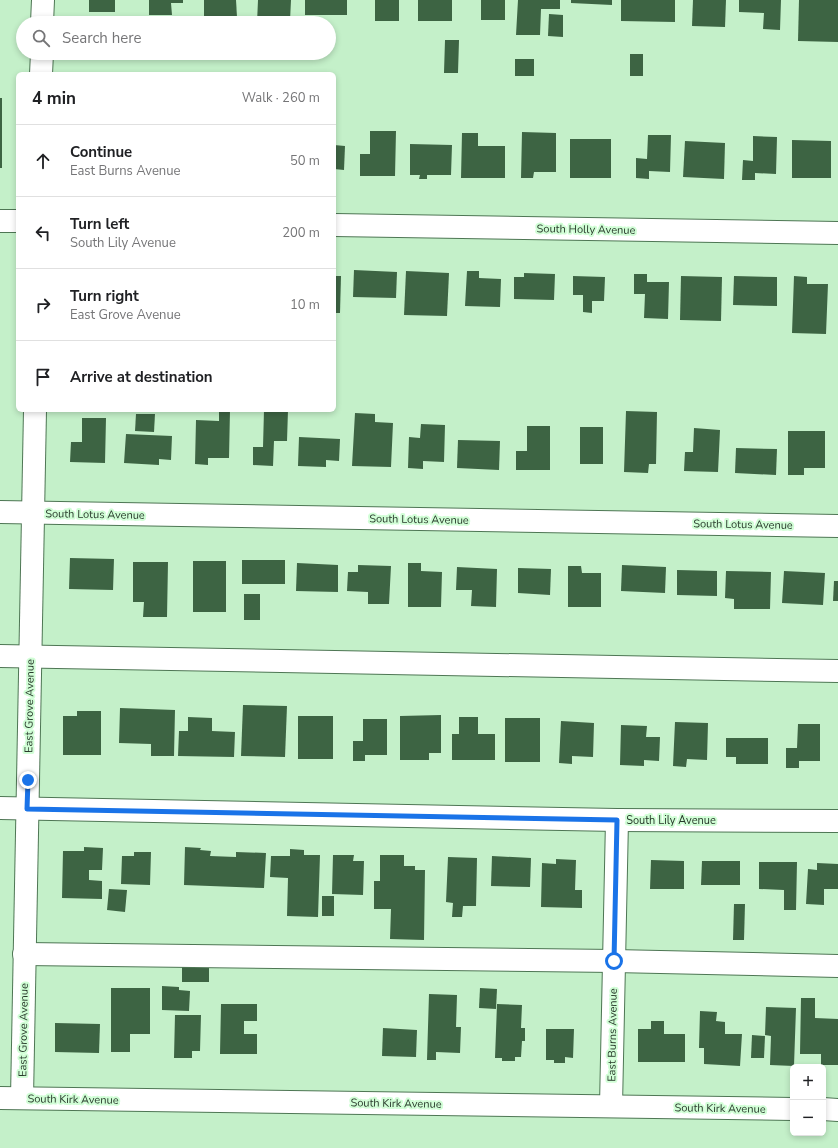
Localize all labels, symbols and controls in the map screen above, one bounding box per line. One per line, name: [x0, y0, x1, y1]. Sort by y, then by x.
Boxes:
search box: [16, 16, 336, 60]
icon: search: [30, 27, 52, 49]
text: Search here: [62, 28, 142, 48]
text: 4 min: [32, 87, 76, 110]
text: Walk · 260 m: [242, 89, 320, 107]
text: Continue: [70, 142, 132, 162]
icon: ahead: [32, 150, 54, 172]
text: 50 m: [290, 152, 320, 170]
text: East Burns Avenue: [70, 162, 180, 180]
text: Turn left: [70, 214, 129, 234]
street label: South Holly Avenue: [536, 221, 636, 238]
icon: left: [32, 222, 54, 244]
text: 200 m: [282, 224, 320, 242]
text: South Lily Avenue: [70, 234, 176, 252]
text: Turn right: [70, 286, 139, 306]
icon: right: [32, 294, 54, 316]
text: 10 m: [290, 296, 320, 314]
text: East Grove Avenue: [70, 306, 181, 324]
icon: arrive: [32, 366, 54, 388]
text: Arrive at destination: [70, 367, 213, 387]
street label: South Lotus Avenue: [45, 506, 145, 523]
street label: South Lotus Avenue: [369, 511, 469, 528]
street label: South Lotus Avenue: [693, 516, 793, 533]
street label: East Grove Avenue: [21, 659, 38, 753]
route end: [19, 771, 37, 789]
street label: South Lily Avenue: [626, 813, 716, 828]
route start: [605, 952, 623, 970]
street label: East Grove Avenue: [15, 983, 32, 1077]
street label: East Burns Avenue: [604, 988, 621, 1082]
map controls: [790, 1064, 826, 1136]
button: +: [790, 1064, 826, 1100]
street label: South Kirk Avenue: [27, 1091, 119, 1108]
street label: South Kirk Avenue: [350, 1095, 442, 1112]
street label: South Kirk Avenue: [674, 1100, 766, 1117]
button: −: [790, 1100, 826, 1136]

